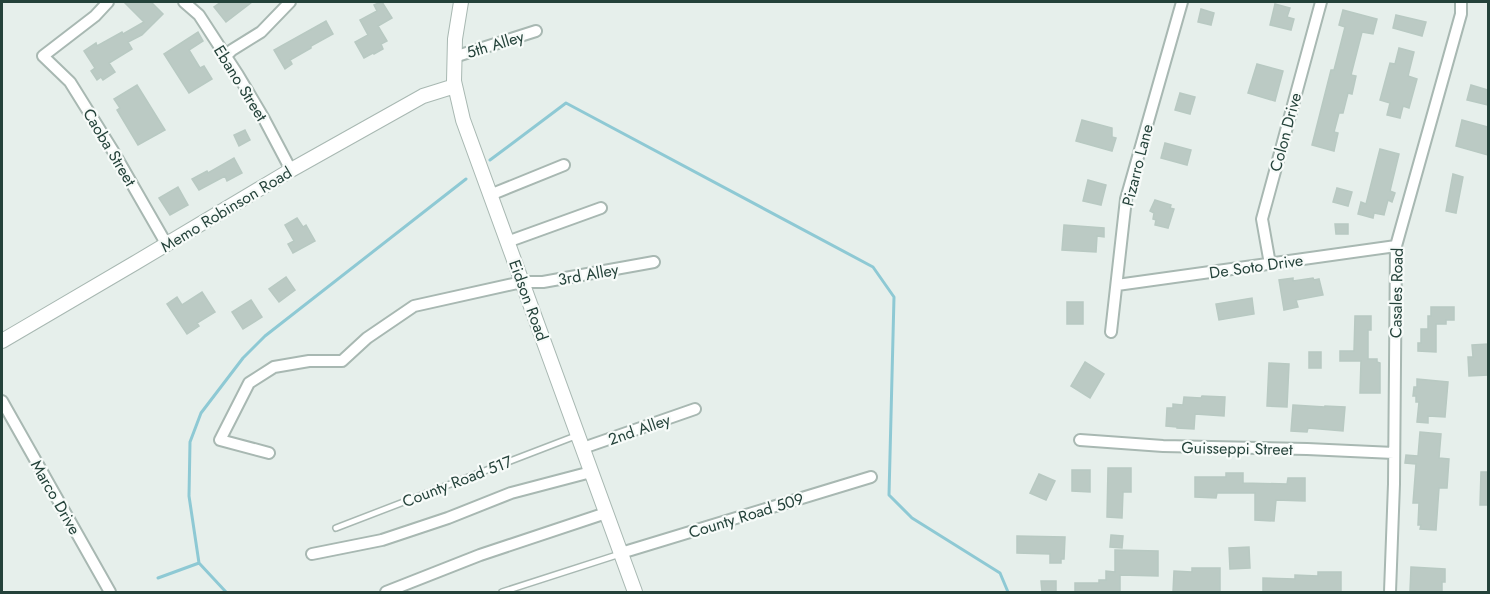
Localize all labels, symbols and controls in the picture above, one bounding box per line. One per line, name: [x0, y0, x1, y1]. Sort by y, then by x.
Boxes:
street label: 5th Alley: [464, 25, 528, 64]
street label: Ebano Street: [208, 41, 273, 126]
street label: Colon Drive: [1264, 90, 1307, 174]
street label: Caoba Street: [77, 104, 142, 191]
street label: Pizarro Lane: [1116, 122, 1159, 209]
street label: Memo Robinson Road: [156, 161, 296, 258]
street label: Casales Road: [1384, 248, 1409, 338]
street label: De Soto Drive: [1208, 249, 1304, 284]
street label: Eidson Road: [503, 256, 554, 344]
street label: 3rd Alley: [556, 258, 621, 291]
street label: 2nd Alley: [605, 408, 674, 451]
street label: Guisseppi Street: [1181, 436, 1293, 461]
street label: County Road 517: [399, 450, 516, 513]
street label: Marco Drive: [25, 456, 86, 539]
street label: County Road 509: [686, 487, 807, 544]

